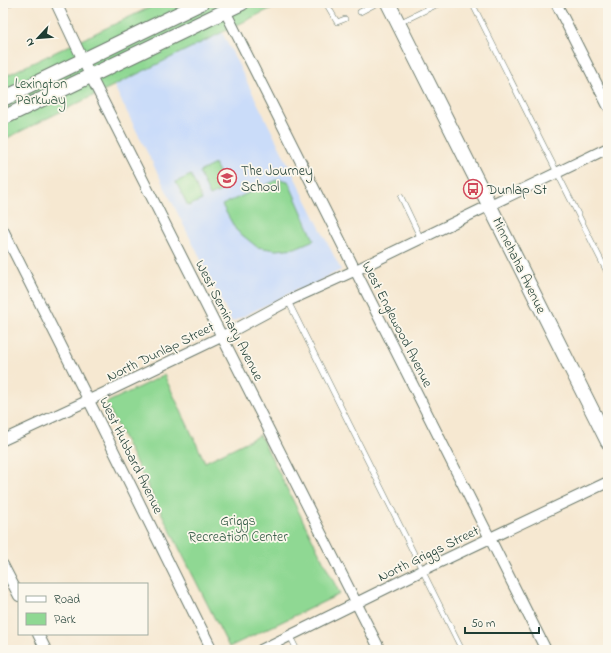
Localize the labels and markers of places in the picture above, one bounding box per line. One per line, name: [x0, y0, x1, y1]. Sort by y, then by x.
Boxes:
place label: The Journey School: [241, 161, 313, 198]
school or university icon: The Journey School: [216, 167, 238, 189]
bus stop icon: Dunlap St: [462, 178, 484, 200]
place label: Dunlap St: [486, 180, 547, 201]

